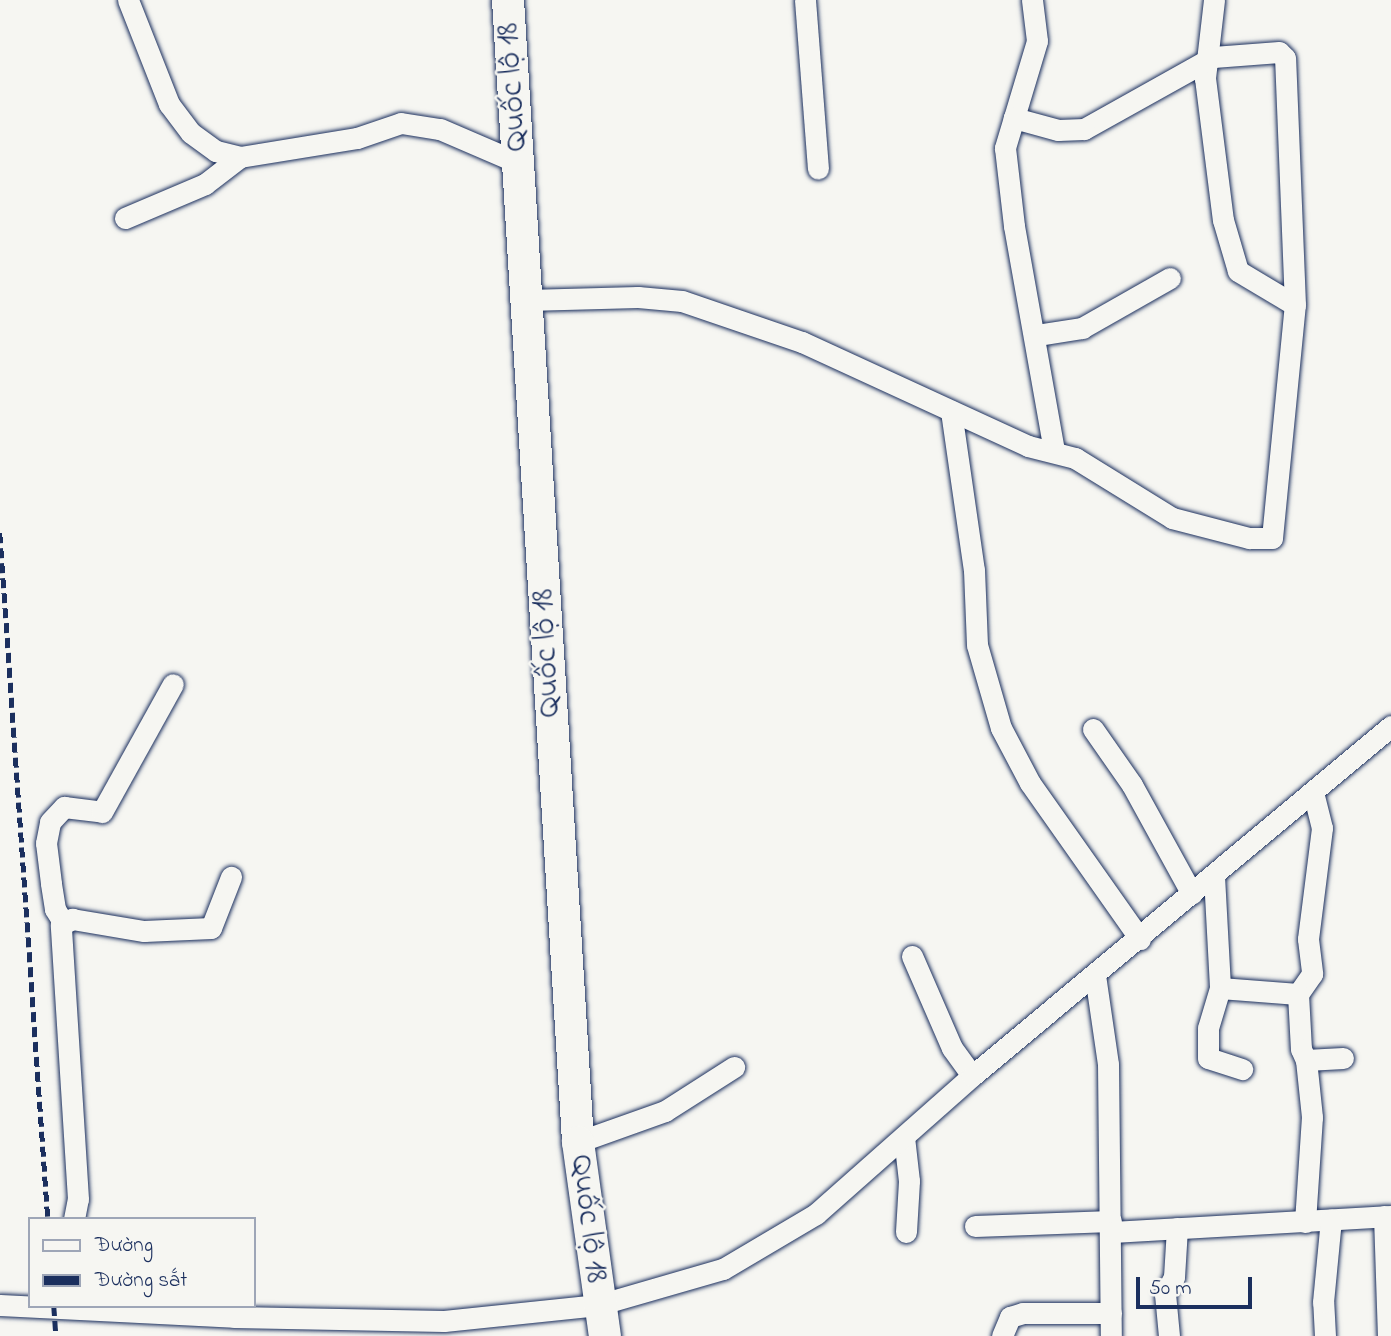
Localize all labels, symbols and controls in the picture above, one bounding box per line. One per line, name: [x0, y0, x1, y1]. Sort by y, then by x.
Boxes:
street label: Quốc lộ 18: [490, 21, 538, 153]
street label: Quốc lộ 18: [525, 588, 571, 718]
street label: Quốc lộ 18: [560, 1153, 614, 1285]
legend: [28, 1217, 256, 1308]
text: Đường: [95, 1231, 153, 1261]
scale bar: [1139, 1262, 1254, 1306]
text: Đường sắt: [95, 1266, 187, 1296]
text: 50 m: [1149, 1274, 1192, 1304]

